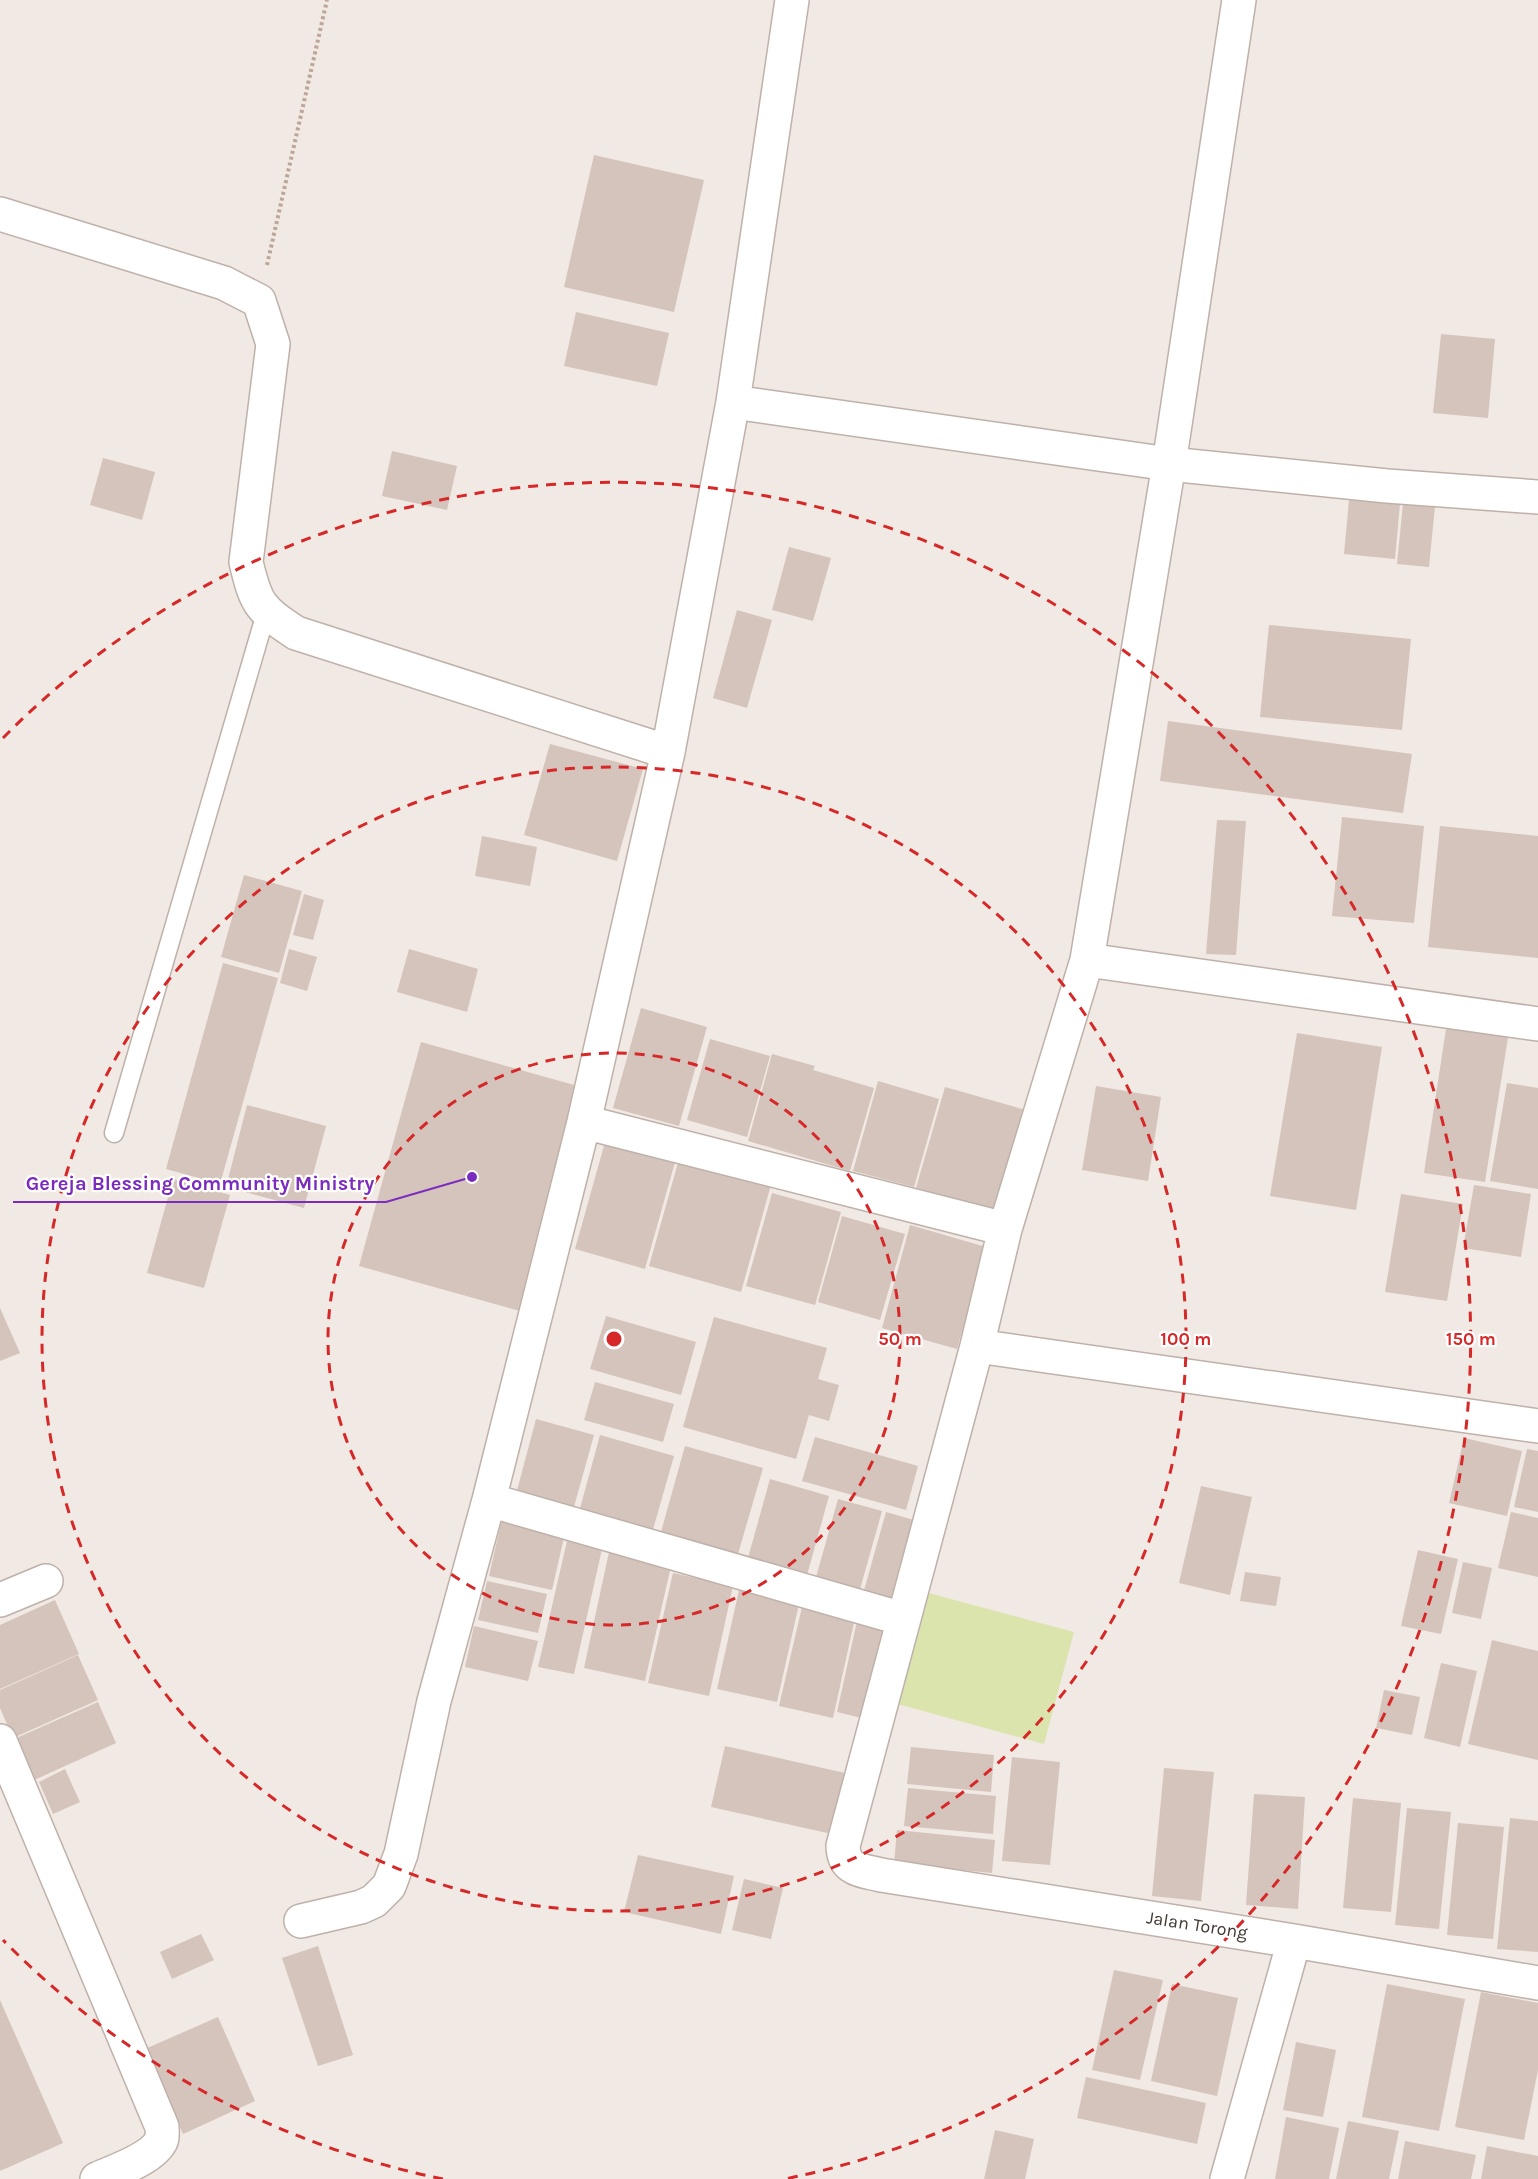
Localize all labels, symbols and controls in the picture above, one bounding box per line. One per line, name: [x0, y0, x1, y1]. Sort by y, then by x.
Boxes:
callout: Gereja Blessing Community Ministry: [13, 1164, 386, 1202]
text: Gereja Blessing Community Ministry: [26, 1172, 374, 1195]
text: 50 m: [878, 1328, 922, 1350]
text: 100 m: [1161, 1328, 1211, 1350]
text: 150 m: [1446, 1328, 1496, 1350]
centre of rings: [604, 1329, 624, 1349]
street label: Jalan Torong: [1145, 1906, 1249, 1944]

